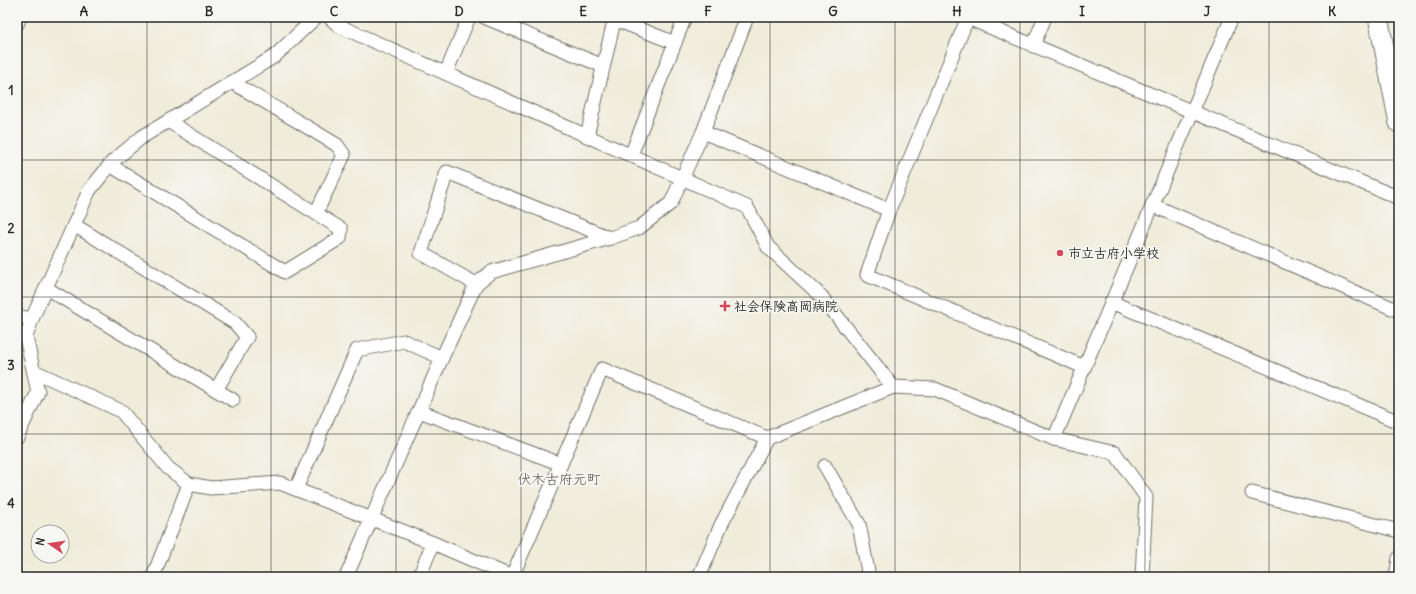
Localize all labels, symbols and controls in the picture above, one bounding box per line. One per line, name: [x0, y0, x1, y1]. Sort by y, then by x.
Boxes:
text: A: [80, 3, 89, 20]
text: B: [205, 3, 214, 20]
text: C: [330, 3, 339, 20]
text: D: [454, 3, 464, 20]
text: E: [579, 3, 587, 20]
text: F: [704, 3, 712, 20]
text: G: [828, 3, 838, 20]
text: H: [952, 3, 962, 20]
text: I: [1079, 3, 1085, 20]
text: J: [1204, 3, 1211, 20]
text: K: [1328, 3, 1337, 20]
text: 1: [8, 82, 14, 99]
text: 2: [7, 220, 15, 237]
place label: 市立古府小学校: [1068, 245, 1159, 262]
marker: 市立古府小学校: [1055, 248, 1065, 258]
place label: 社会保険高岡病院: [734, 298, 838, 315]
marker: 社会保険高岡病院: [719, 300, 731, 312]
text: 3: [7, 357, 15, 374]
district label: 伏木古府元町: [517, 470, 601, 488]
text: 4: [7, 495, 15, 512]
north arrow: [30, 524, 70, 564]
text: N: [33, 536, 48, 547]

